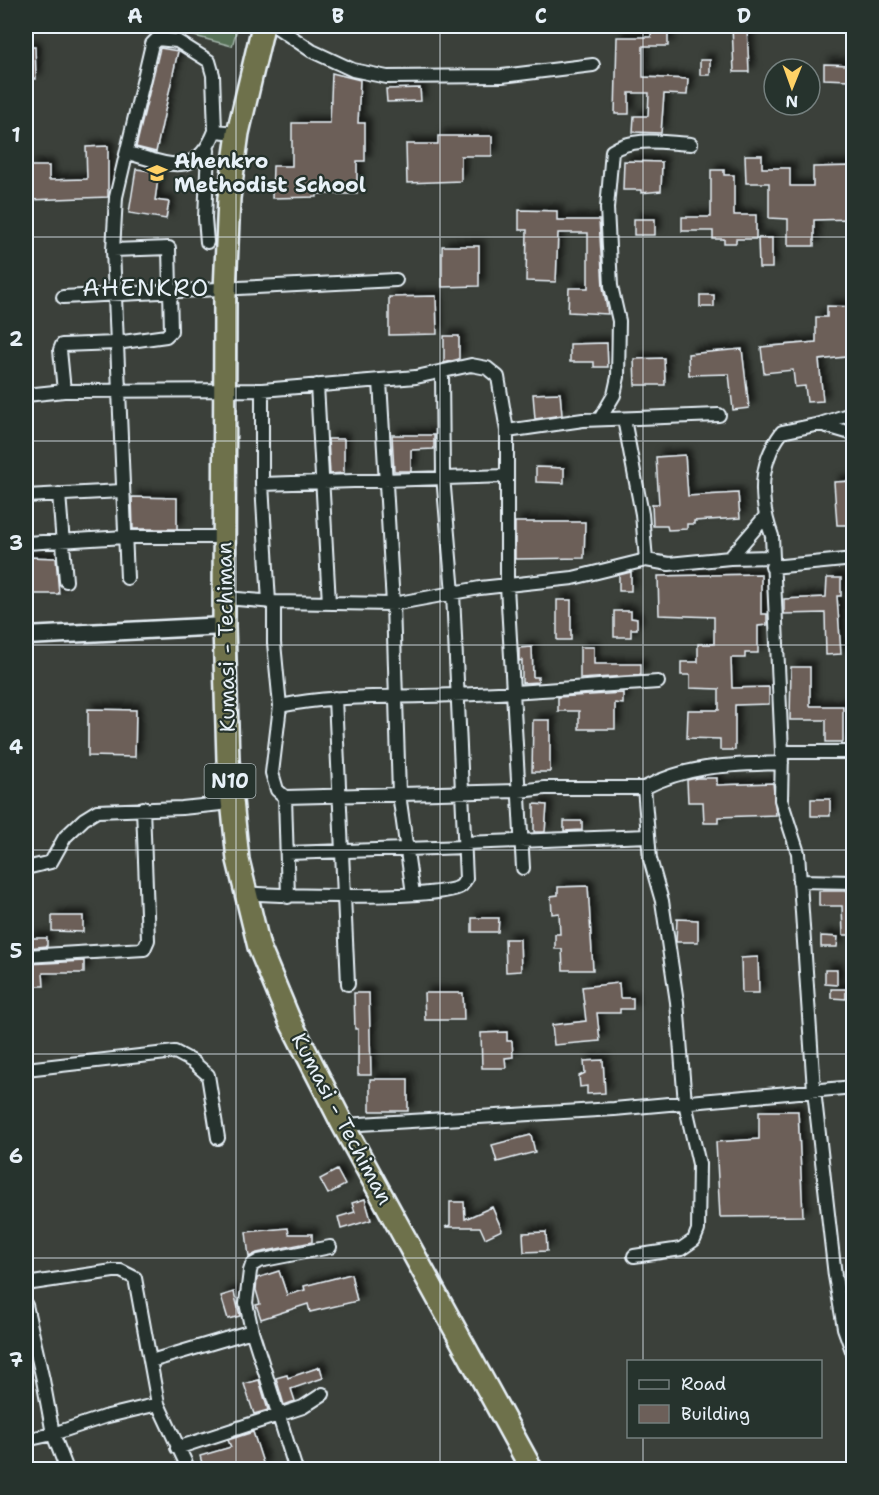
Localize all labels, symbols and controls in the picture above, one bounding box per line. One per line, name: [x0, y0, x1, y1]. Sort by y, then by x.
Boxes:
text: A: [127, 3, 143, 29]
text: B: [332, 3, 344, 29]
text: C: [535, 3, 547, 29]
text: D: [737, 3, 751, 29]
north arrow: [762, 57, 822, 117]
text: N: [785, 91, 798, 112]
text: 1: [11, 122, 21, 148]
place label: Ahenkro Methodist School: [174, 147, 366, 199]
school or university icon: Ahenkro Methodist School: [145, 161, 169, 185]
district label: AHENKRO: [82, 272, 210, 304]
text: 2: [9, 326, 23, 352]
text: 3: [9, 530, 23, 556]
street label: Kumasi - Techiman: [210, 541, 242, 733]
text: 4: [9, 734, 23, 760]
road number: N10: [204, 764, 256, 798]
text: 5: [10, 938, 22, 964]
street label: Kumasi - Techiman: [285, 1028, 399, 1210]
text: 6: [9, 1143, 23, 1169]
text: 7: [9, 1347, 23, 1373]
legend: [627, 1360, 822, 1438]
text: Road: [681, 1372, 726, 1396]
text: Building: [681, 1402, 750, 1426]

